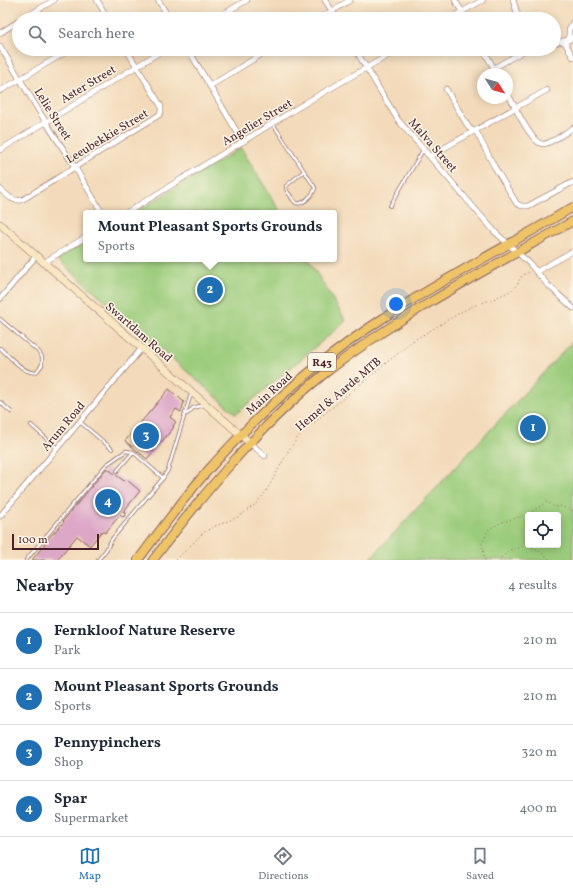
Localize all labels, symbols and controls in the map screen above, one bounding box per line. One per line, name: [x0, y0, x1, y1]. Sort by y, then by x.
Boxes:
search box: [12, 12, 561, 56]
icon: search: [26, 23, 48, 45]
text: Search here: [58, 24, 135, 45]
street label: Aster Street: [58, 62, 119, 108]
north arrow: [477, 68, 513, 104]
street label: Lelie Street: [30, 85, 75, 144]
street label: Angelier Street: [219, 96, 296, 150]
street label: Leeubekkie Street: [63, 106, 152, 168]
street label: Malva Street: [404, 115, 460, 176]
popup: [83, 210, 337, 262]
text: Mount Pleasant Sports Grounds: [98, 217, 322, 238]
text: Sports: [98, 238, 135, 256]
pin: 2: [197, 275, 223, 305]
your location: [386, 294, 406, 314]
street label: Swartdam Road: [101, 299, 175, 366]
road number: R43: [308, 353, 336, 371]
street label: Hemel & Aarde MTB: [292, 354, 385, 435]
street label: Main Road: [243, 368, 297, 419]
street label: Arum Road: [38, 398, 89, 455]
pin: 1: [520, 413, 546, 443]
pin: 3: [133, 421, 159, 451]
pin: 4: [95, 487, 121, 517]
map controls: [525, 512, 561, 548]
button: locate: [525, 512, 561, 548]
scale bar: [12, 532, 99, 551]
text: 100 m: [18, 533, 48, 548]
text: Nearby: [16, 575, 74, 598]
text: 4 results: [508, 577, 557, 595]
text: Fernkloof Nature Reserve: [54, 621, 235, 642]
text: 1: [26, 632, 32, 650]
text: 210 m: [523, 632, 557, 650]
text: Park: [54, 642, 81, 660]
text: Mount Pleasant Sports Grounds: [54, 677, 279, 698]
text: 2: [26, 688, 32, 706]
text: 210 m: [523, 688, 557, 706]
text: Sports: [54, 698, 91, 716]
text: Pennypinchers: [54, 733, 161, 754]
text: 3: [26, 744, 32, 762]
text: 320 m: [522, 744, 557, 762]
text: Shop: [54, 754, 83, 772]
text: Spar: [54, 789, 87, 810]
text: 4: [25, 800, 33, 818]
text: 400 m: [520, 800, 557, 818]
text: Supermarket: [54, 810, 129, 828]
tab: Map: [79, 845, 101, 884]
tab: Directions: [258, 845, 309, 884]
tab: Saved: [466, 845, 494, 884]

